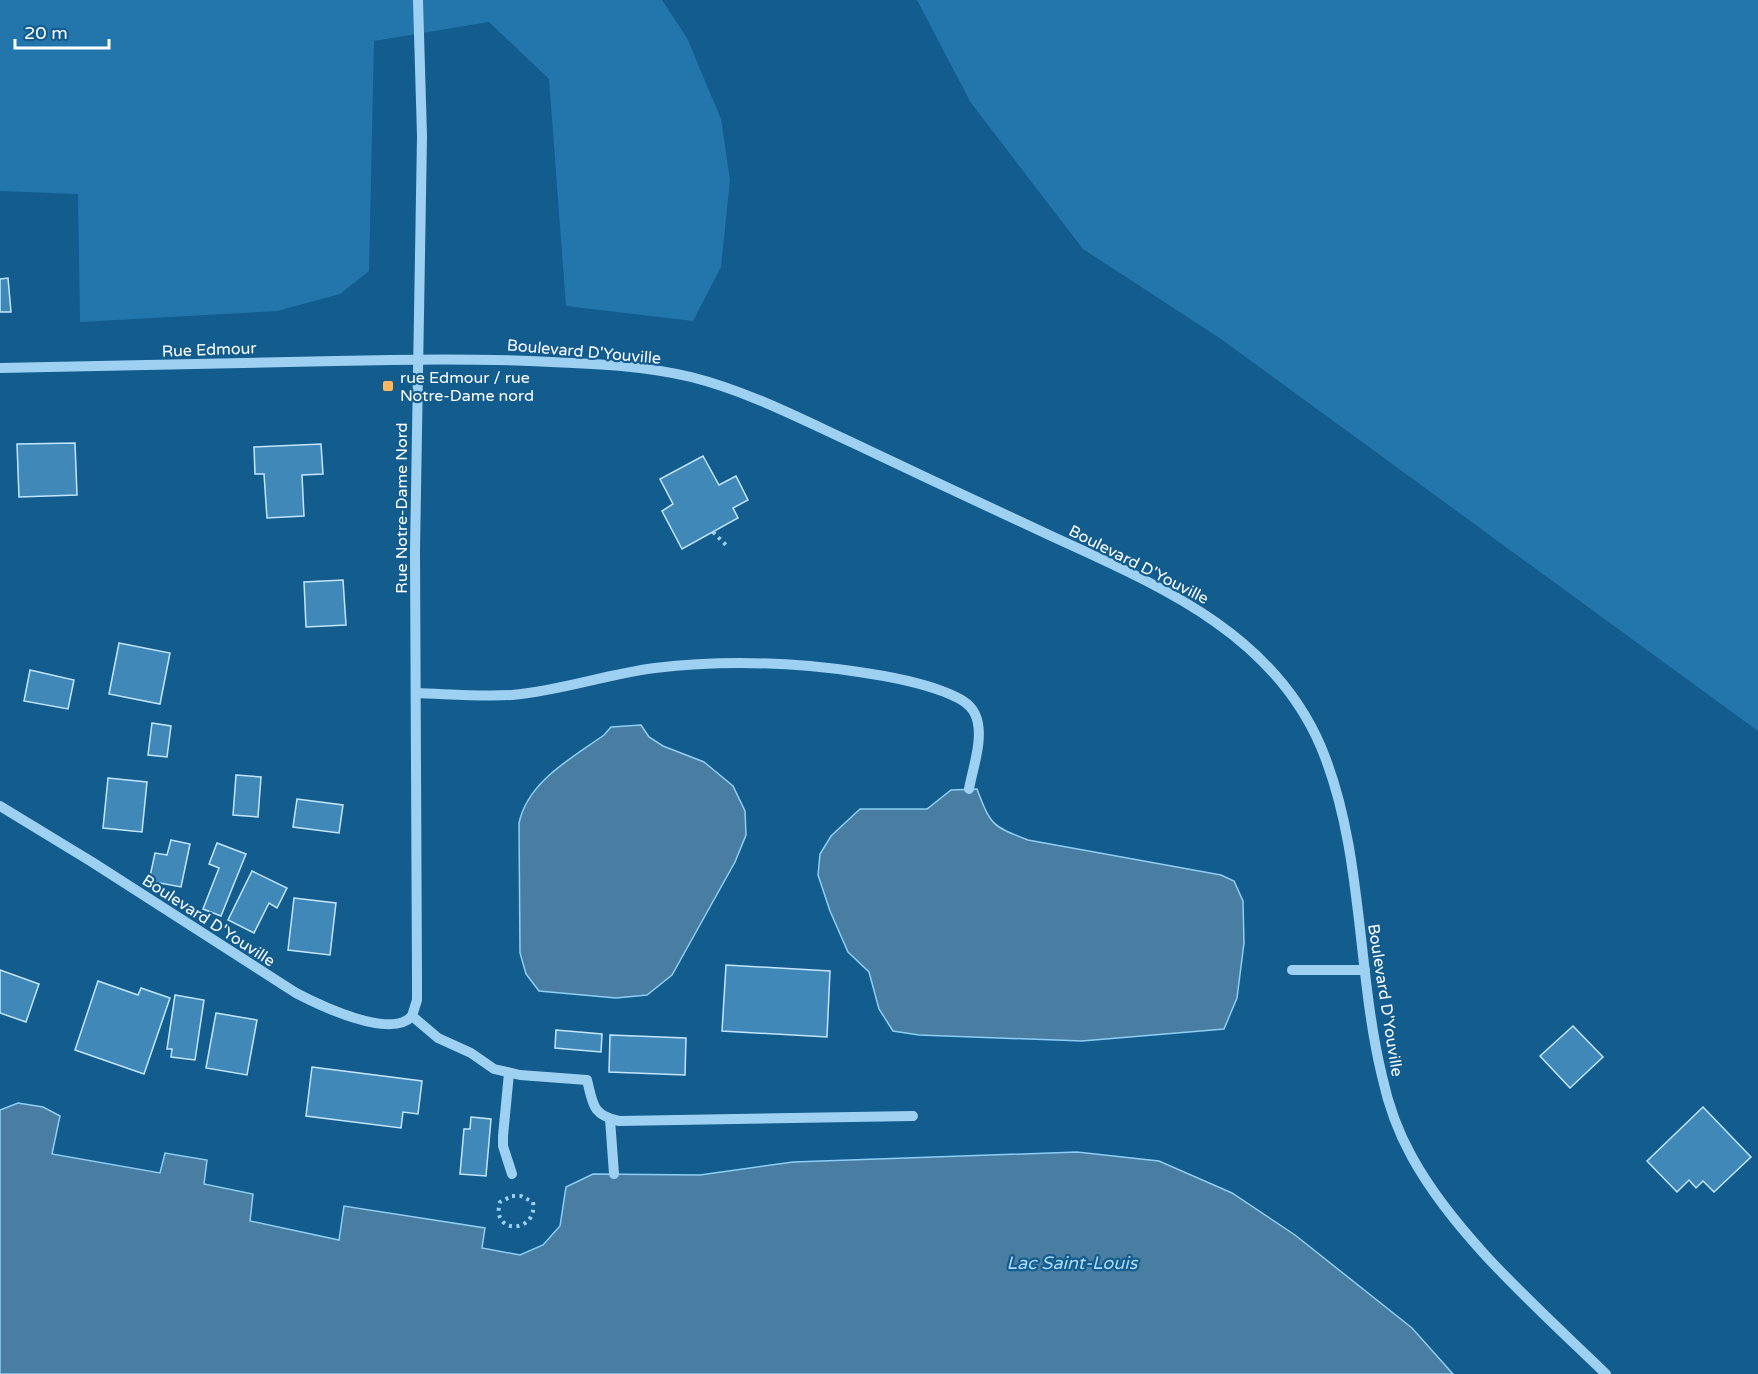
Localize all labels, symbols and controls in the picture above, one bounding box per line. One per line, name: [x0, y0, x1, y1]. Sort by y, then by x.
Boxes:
scale bar: [15, 12, 110, 50]
text: 20 m: [24, 22, 68, 44]
street label: Boulevard D'Youville: [506, 335, 662, 369]
street label: Rue Edmour: [161, 338, 258, 362]
place label: rue Edmour / rue Notre-Dame nord: [400, 368, 534, 406]
marker: rue Edmour / rue Notre-Dame nord: [381, 379, 395, 393]
street label: Rue Notre-Dame Nord: [392, 422, 412, 594]
street label: Boulevard D'Youville: [1065, 521, 1212, 609]
street label: Boulevard D'Youville: [138, 870, 279, 971]
street label: Boulevard D'Youville: [1363, 922, 1407, 1078]
water label: Lac Saint-Louis: [1007, 1252, 1139, 1274]

